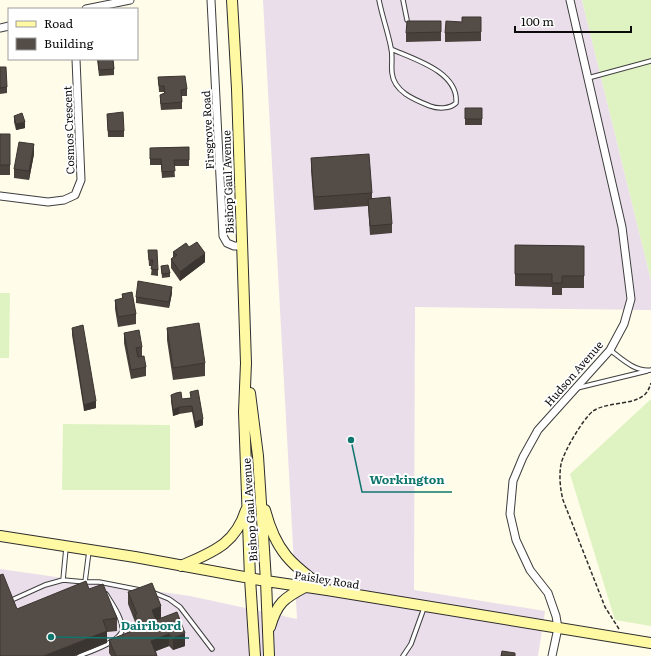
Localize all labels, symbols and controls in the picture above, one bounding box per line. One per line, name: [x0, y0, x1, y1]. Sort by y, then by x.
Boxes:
legend: [8, 8, 138, 60]
scale bar: [515, 8, 631, 34]
text: 100 m: [521, 12, 554, 30]
text: Road: [44, 14, 74, 32]
text: Building: [44, 34, 94, 52]
street label: Cosmos Crescent: [58, 85, 78, 175]
street label: Firsgrove Road: [197, 90, 217, 170]
street label: Bishop Gaul Avenue: [217, 130, 237, 234]
street label: Hudson Avenue: [540, 337, 606, 409]
street label: Bishop Gaul Avenue: [237, 457, 261, 562]
callout: Workington: [362, 468, 452, 492]
text: Workington: [370, 470, 445, 488]
street label: Paisley Road: [293, 566, 361, 592]
callout: Dairibord: [113, 614, 189, 638]
text: Dairibord: [121, 616, 181, 634]

